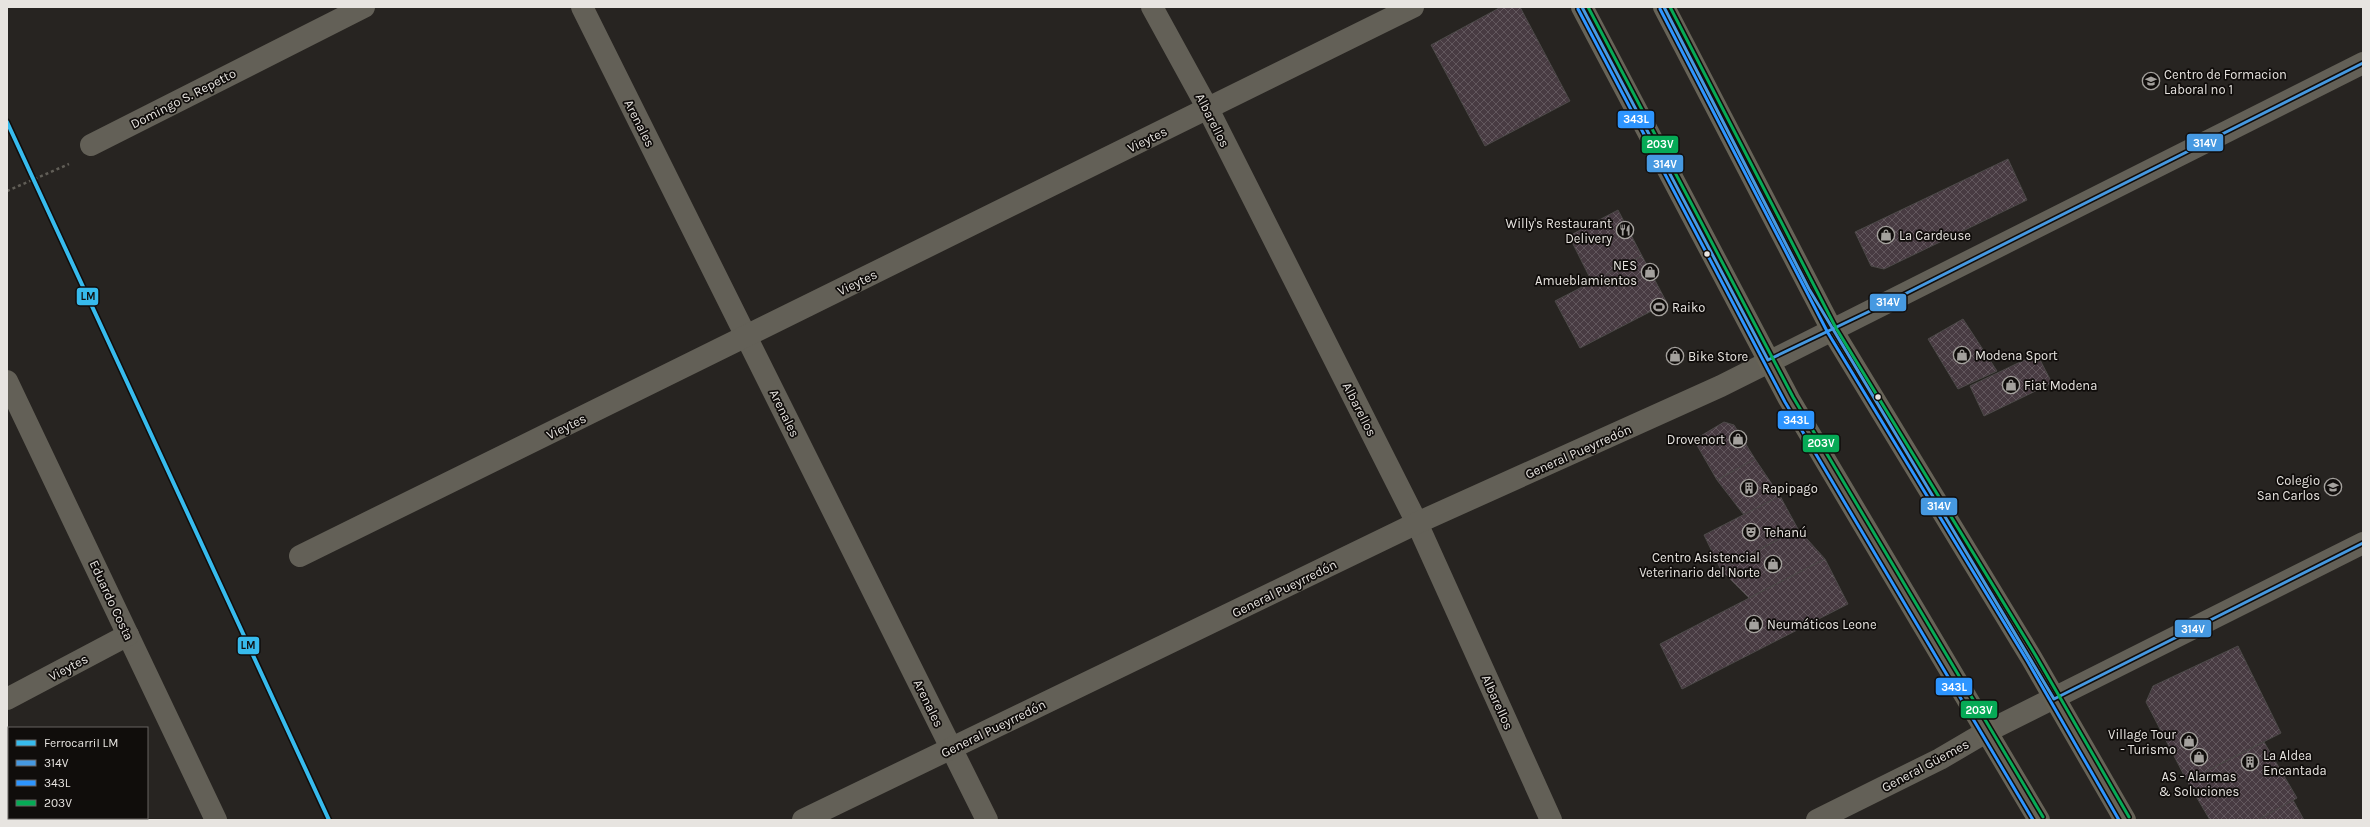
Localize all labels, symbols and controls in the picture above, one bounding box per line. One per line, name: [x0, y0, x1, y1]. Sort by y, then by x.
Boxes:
street label: Domingo S. Repetto: [128, 65, 238, 131]
place label: Centro de Formacion Laboral nº 1: [2164, 67, 2287, 97]
school or university icon: Centro de Formacion Laboral nº 1: [2141, 71, 2161, 91]
street label: Albarellos: [1193, 91, 1233, 150]
street label: Arenales: [621, 97, 658, 149]
line badge: 343L: [1617, 110, 1655, 129]
text: 343L: [1623, 113, 1649, 126]
street label: Vieytes: [1125, 123, 1170, 155]
line badge: 314V: [2186, 133, 2224, 152]
line badge: 203V: [1641, 135, 1679, 154]
text: 314V: [2193, 137, 2217, 150]
text: 203V: [1646, 138, 1674, 151]
line badge: 314V: [1646, 154, 1684, 173]
text: 314V: [1653, 158, 1677, 171]
place label: Willy's Restaurant Delivery: [1506, 216, 1612, 246]
restaurant icon: Willy's Restaurant Delivery: [1615, 220, 1635, 240]
shop icon: La Cardeuse: [1876, 225, 1896, 245]
place label: La Cardeuse: [1899, 228, 1971, 243]
unlabelled marker: [1702, 249, 1712, 259]
place label: NES Amueblamientos: [1535, 258, 1637, 288]
shop icon: NES Amueblamientos: [1640, 262, 1660, 282]
street label: Vieytes: [835, 266, 880, 298]
line badge: LM: [76, 287, 99, 306]
text: LM: [80, 290, 96, 303]
line badge: 314V: [1869, 293, 1907, 312]
text: 314V: [1876, 296, 1900, 309]
sports icon: Raiko: [1649, 297, 1669, 317]
place label: Raiko: [1672, 300, 1705, 315]
shop icon: Modena Sport: [1952, 345, 1972, 365]
shop icon: Bike Store: [1665, 346, 1685, 366]
place label: Modena Sport: [1975, 348, 2058, 363]
place label: Bike Store: [1688, 349, 1749, 364]
shop icon: Fiat Modena: [2001, 375, 2021, 395]
place label: Fiat Modena: [2024, 378, 2097, 393]
street label: Albarellos: [1340, 380, 1380, 439]
street label: Arenales: [767, 387, 803, 440]
unlabelled marker: [1873, 392, 1883, 402]
street label: Vieytes: [544, 410, 589, 442]
line badge: 343L: [1777, 410, 1815, 430]
text: 343L: [1783, 414, 1809, 427]
street label: General Pueyrredón: [1523, 421, 1634, 482]
shop icon: Drovenort: [1728, 429, 1748, 449]
place label: Drovenort: [1667, 432, 1725, 447]
line badge: 203V: [1802, 434, 1840, 453]
text: 203V: [1807, 437, 1835, 450]
place label: Colegio San Carlos: [2257, 473, 2320, 503]
school or university icon: Colegio San Carlos: [2323, 477, 2343, 497]
building icon: Rapipago: [1739, 478, 1759, 498]
place label: Rapipago: [1762, 481, 1818, 496]
line badge: 314V: [1920, 497, 1958, 516]
text: 314V: [1927, 500, 1951, 513]
theatre icon: Tehanú: [1741, 522, 1761, 542]
place label: Tehanú: [1764, 525, 1807, 540]
place label: Centro Asistencial Veterinario del Norte: [1639, 550, 1760, 580]
shop icon: Centro Asistencial Veterinario del Norte: [1763, 554, 1783, 574]
street label: General Pueyrredón: [1229, 557, 1339, 620]
street label: Eduardo Costa: [86, 558, 137, 643]
shop icon: Neumáticos Leone: [1744, 614, 1764, 634]
place label: Neumáticos Leone: [1767, 617, 1877, 632]
line badge: 314V: [2174, 619, 2212, 638]
text: 314V: [2181, 623, 2205, 636]
line badge: LM: [237, 636, 260, 655]
text: LM: [240, 639, 256, 652]
street label: Vieytes: [46, 651, 91, 684]
street label: Albarellos: [1479, 672, 1516, 732]
street label: Arenales: [911, 677, 947, 730]
line badge: 343L: [1935, 677, 1973, 696]
text: 343L: [1941, 681, 1967, 694]
street label: General Pueyrredón: [938, 697, 1048, 760]
line badge: 203V: [1960, 700, 1998, 719]
text: 203V: [1965, 704, 1993, 717]
legend: [8, 727, 148, 819]
place label: Village Tour - Turismo: [2108, 727, 2176, 757]
shop icon: Village Tour - Turismo: [2179, 731, 2199, 751]
text: Ferrocarril LM: [44, 736, 118, 750]
street label: General Güemes: [1879, 736, 1972, 795]
shop icon: AS - Alarmas & Soluciones: [2189, 747, 2209, 767]
place label: La Aldea Encantada: [2263, 748, 2327, 778]
building icon: La Aldea Encantada: [2240, 752, 2260, 772]
text: 314V: [44, 756, 69, 770]
place label: AS - Alarmas & Soluciones: [2159, 769, 2239, 799]
text: 343L: [44, 776, 71, 790]
text: 203V: [44, 796, 72, 810]

